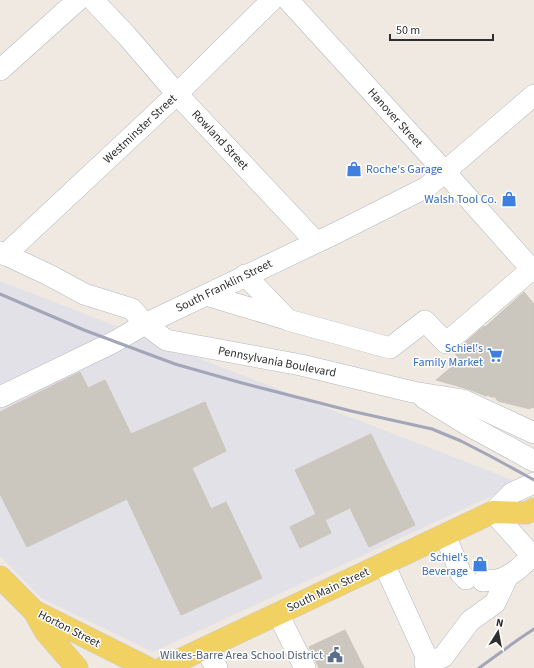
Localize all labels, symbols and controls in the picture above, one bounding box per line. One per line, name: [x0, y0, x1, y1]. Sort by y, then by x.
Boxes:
scale bar: [390, 16, 493, 42]
text: 50 m: [396, 22, 420, 39]
street label: Hanover Street: [364, 84, 426, 152]
street label: Westminster Street: [99, 90, 181, 168]
street label: Rowland Street: [188, 106, 252, 174]
shop icon: Roche's Garage: [345, 160, 363, 178]
place label: Roche's Garage: [366, 161, 443, 178]
shop icon: Walsh Tool Co.: [500, 190, 518, 208]
place label: Walsh Tool Co.: [424, 191, 497, 208]
street label: South Franklin Street: [173, 255, 275, 317]
place label: Schiel's Family Market: [413, 340, 483, 371]
street label: Pennsylvania Boulevard: [217, 342, 337, 382]
supermarket icon: Schiel's Family Market: [486, 346, 504, 364]
place label: Schiel's Beverage: [422, 549, 468, 580]
shop icon: Schiel's Beverage: [471, 555, 489, 573]
street label: South Main Street: [284, 563, 372, 617]
street label: Horton Street: [35, 606, 103, 652]
north arrow: [478, 612, 518, 652]
text: N: [495, 615, 505, 631]
public building icon: Wilkes-Barre Area School District: [326, 646, 344, 664]
place label: Wilkes-Barre Area School District: [160, 647, 323, 664]

